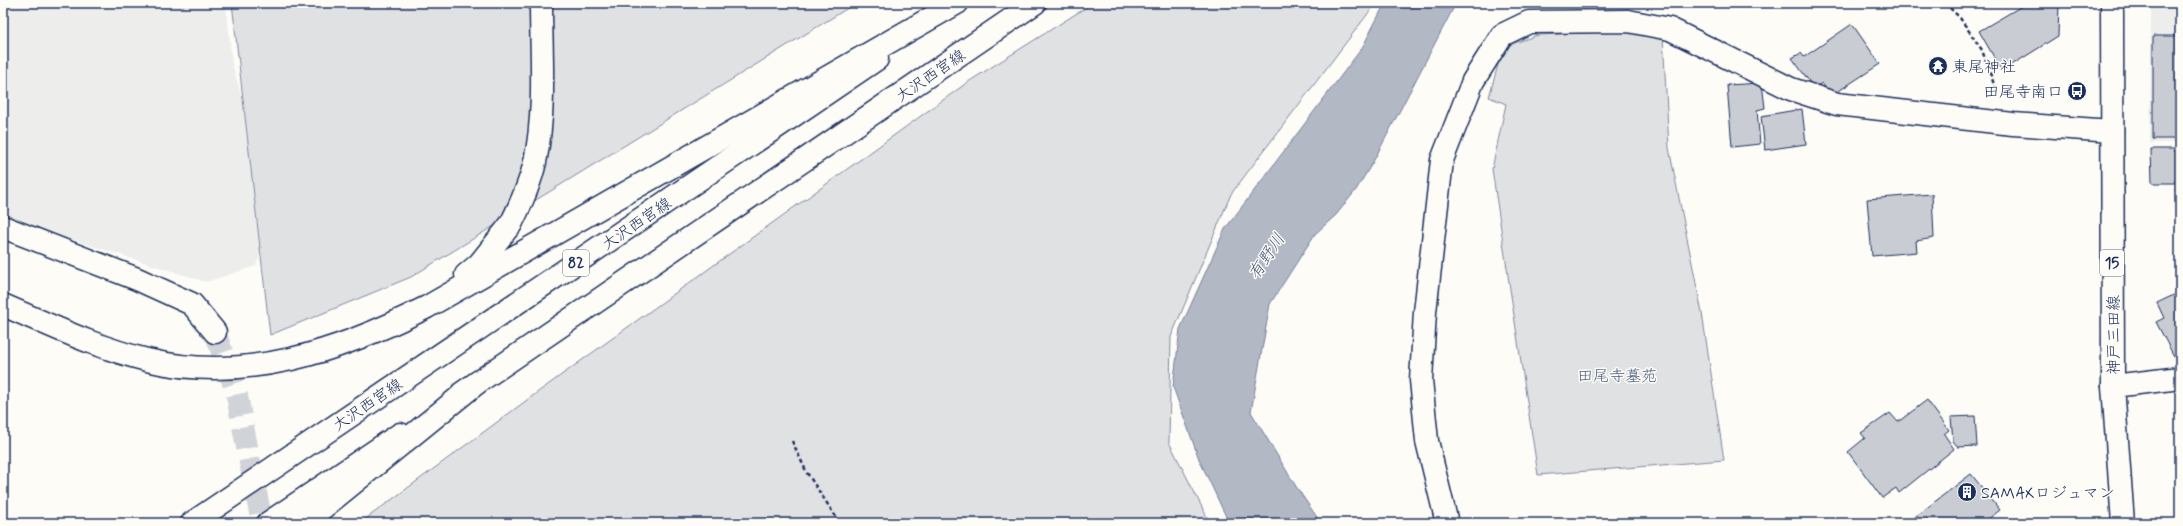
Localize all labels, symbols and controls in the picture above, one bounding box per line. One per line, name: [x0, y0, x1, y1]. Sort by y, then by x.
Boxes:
street label: 大沢西宮線: [892, 45, 970, 107]
temple icon: 東尾神社: [1927, 55, 1949, 77]
place label: 東尾神社: [1952, 57, 2016, 78]
bus stop icon: 田尾寺南口: [2066, 80, 2088, 102]
place label: 田尾寺南口: [1983, 82, 2063, 103]
street label: 大沢西宮線: [598, 193, 676, 255]
water label: 有野川: [1243, 229, 1290, 284]
road number: 82: [563, 250, 589, 276]
road number: 15: [2100, 250, 2124, 276]
street label: 神戸三田線: [2104, 295, 2125, 375]
park label: 田尾寺墓苑: [1577, 366, 1657, 387]
street label: 大沢西宮線: [329, 374, 407, 436]
building icon: SAMAXロジュマン: [1956, 481, 1978, 503]
place label: SAMAXロジュマン: [1981, 483, 2115, 504]

